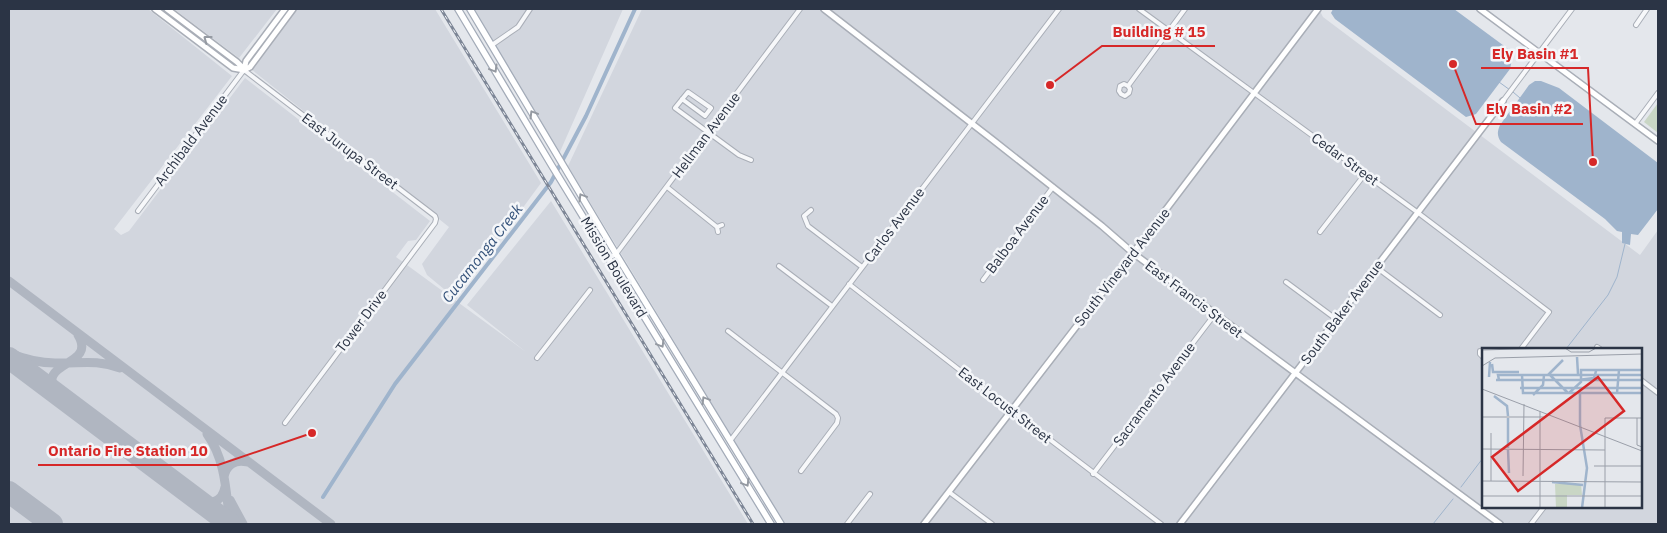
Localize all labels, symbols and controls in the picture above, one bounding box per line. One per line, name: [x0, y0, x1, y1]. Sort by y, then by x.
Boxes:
callout: Building # 15: [1102, 16, 1215, 46]
text: Building # 15: [1113, 22, 1205, 41]
one-way arrow: [203, 36, 213, 45]
callout: Ely Basin #1: [1481, 38, 1588, 68]
text: Ely Basin #1: [1492, 44, 1578, 63]
one-way arrow: [488, 64, 497, 73]
street label: Hellman Avenue: [668, 88, 744, 181]
street label: Archibald Avenue: [151, 90, 232, 189]
callout: Ely Basin #2: [1476, 94, 1583, 124]
text: Ely Basin #2: [1486, 99, 1572, 118]
street label: East Jurupa Street: [298, 109, 402, 193]
one-way arrow: [530, 111, 540, 120]
street label: Cedar Street: [1308, 129, 1382, 189]
street label: Carlos Avenue: [860, 183, 928, 266]
street label: Balboa Avenue: [982, 191, 1053, 277]
one-way arrow: [579, 194, 589, 203]
water label: Cucamonga Creek: [437, 200, 527, 306]
street label: South Vineyard Avenue: [1070, 204, 1174, 330]
street label: Mission Boulevard: [577, 213, 651, 321]
street label: East Francis Street: [1142, 256, 1246, 342]
street label: South Baker Avenue: [1297, 256, 1388, 368]
street label: Tower Drive: [331, 286, 391, 356]
street label: Sacramento Avenue: [1109, 338, 1199, 450]
one-way arrow: [655, 339, 665, 348]
inset map: [1482, 348, 1642, 508]
street label: East Locust Street: [955, 363, 1055, 447]
one-way arrow: [702, 396, 711, 405]
callout: Ontario Fire Station 10: [38, 435, 218, 465]
text: Ontario Fire Station 10: [48, 441, 208, 460]
one-way arrow: [739, 477, 749, 486]

